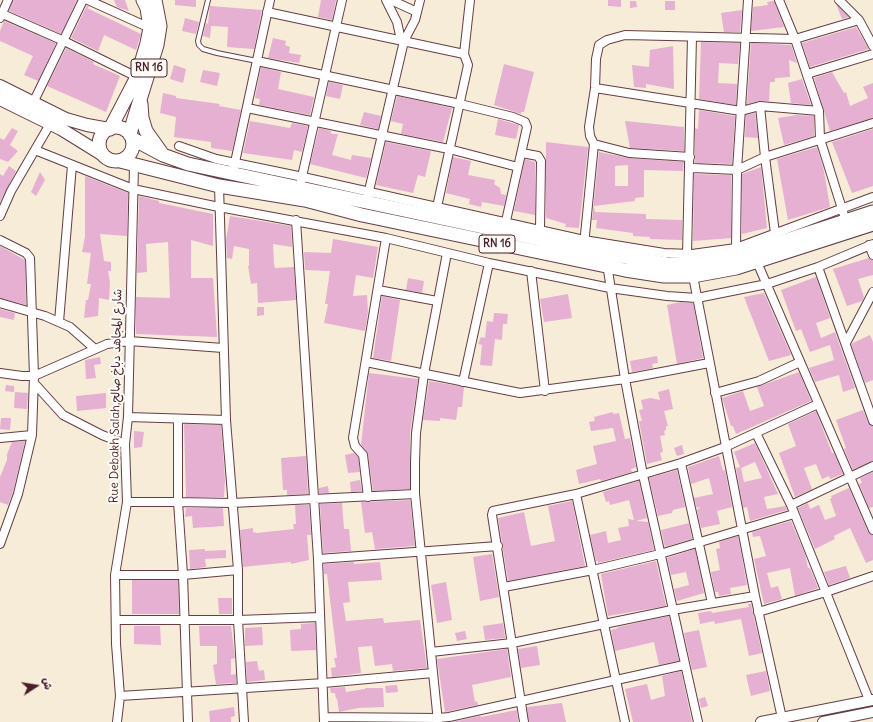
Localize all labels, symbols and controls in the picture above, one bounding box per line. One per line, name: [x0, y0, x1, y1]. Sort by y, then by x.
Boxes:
road number: RN 16: [131, 59, 167, 77]
road number: RN 16: [479, 235, 515, 253]
street label: Rue Debakh Salah,شارع المجاهد دباخ صالح: [107, 289, 125, 503]
north arrow: [16, 666, 56, 706]
text: ش: [40, 676, 56, 691]

